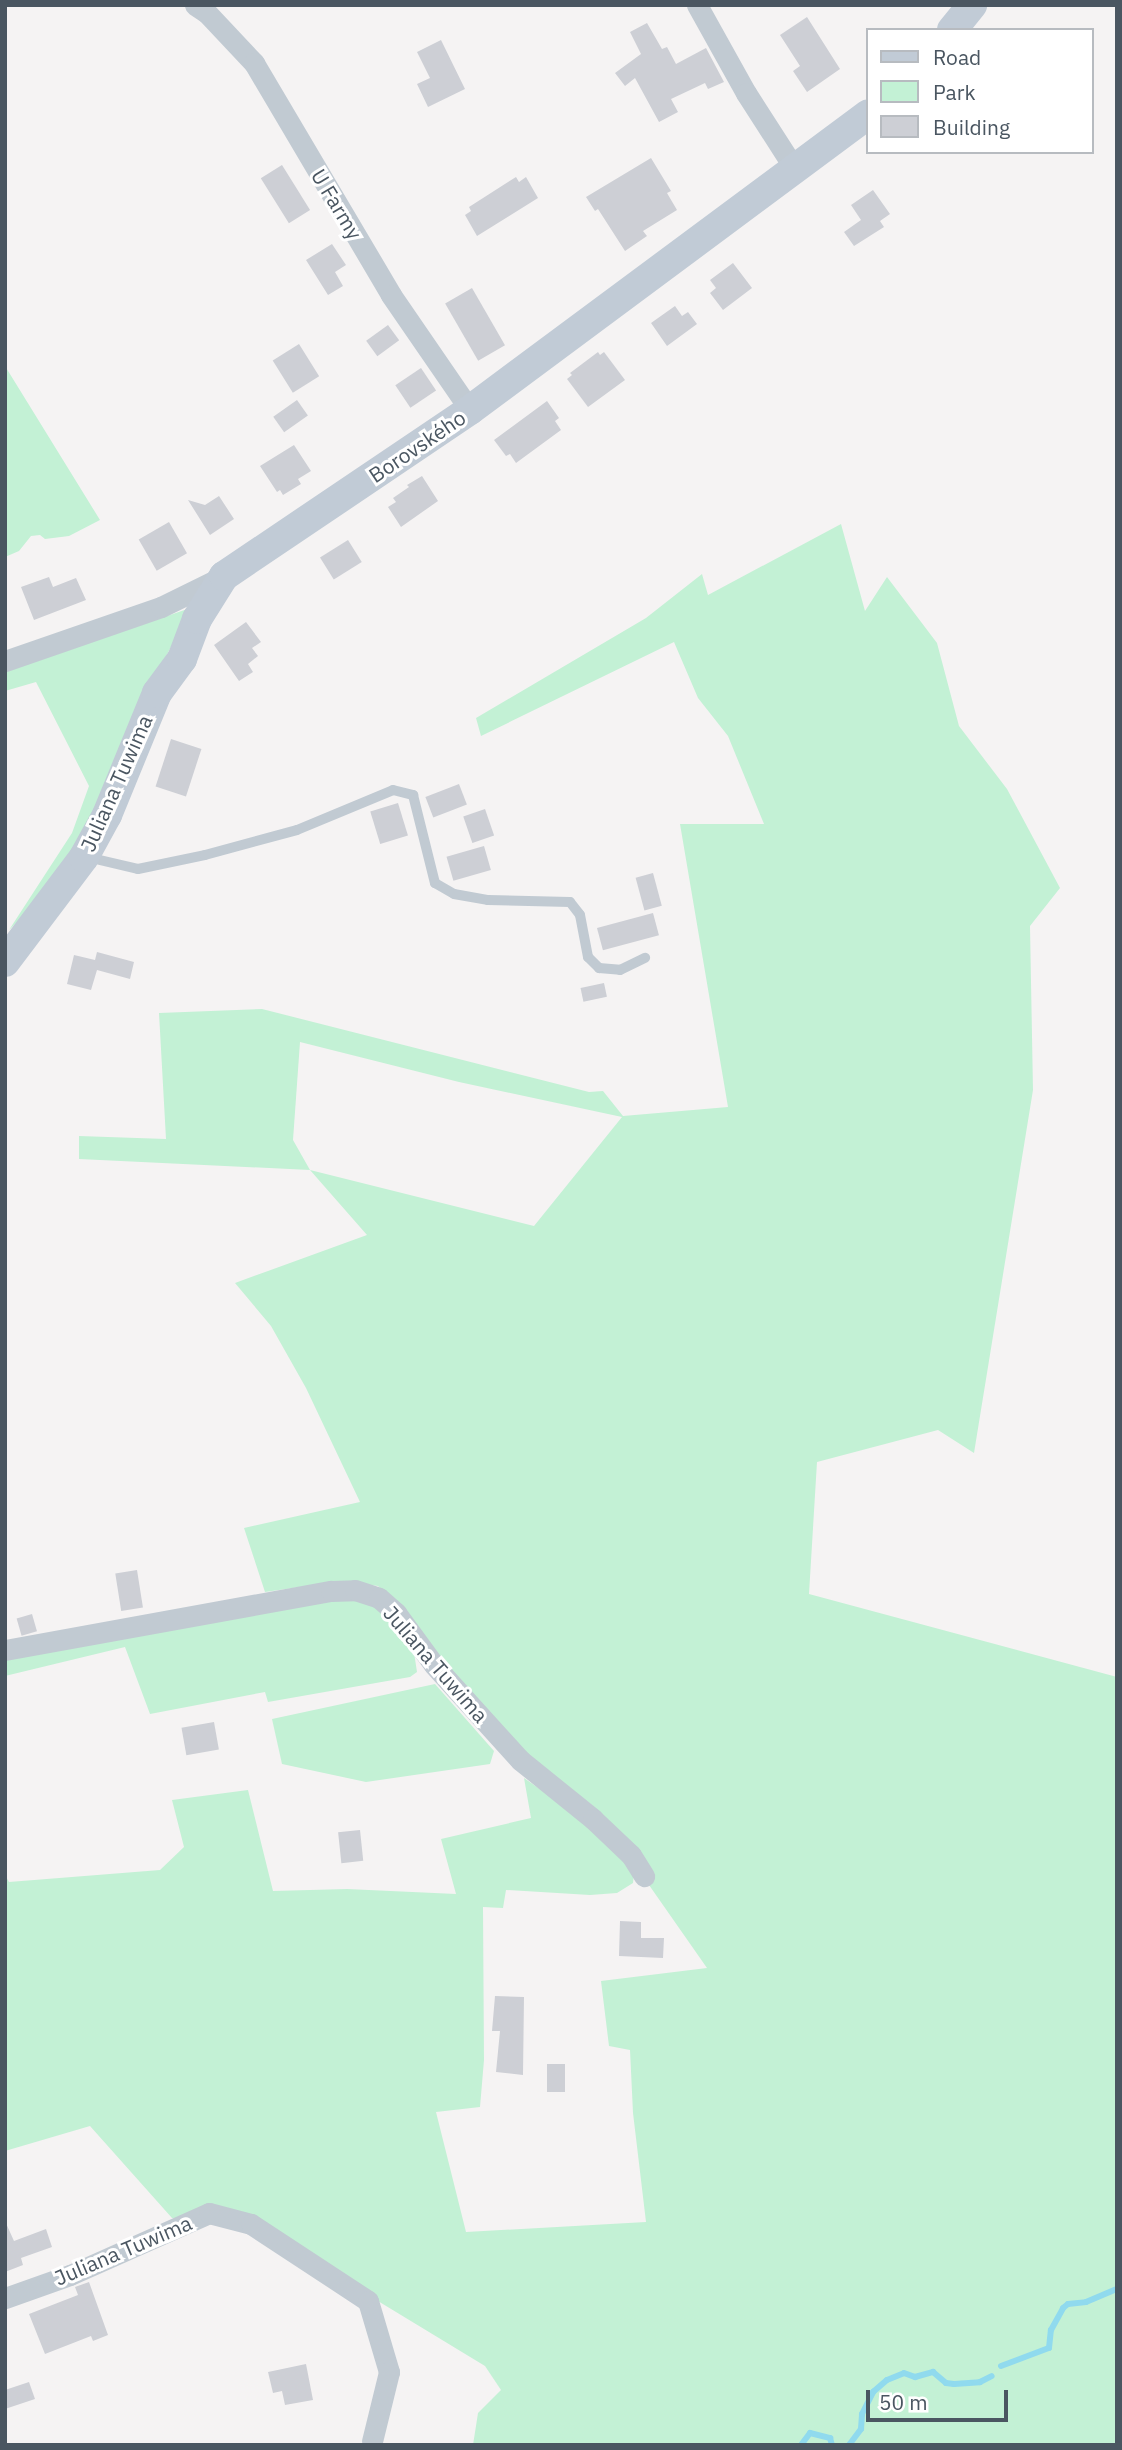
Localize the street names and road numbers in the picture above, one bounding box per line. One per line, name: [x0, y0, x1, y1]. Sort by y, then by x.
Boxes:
street label: U Farmy: [306, 164, 368, 244]
street label: Borovského: [364, 404, 470, 488]
street label: Juliana Tuwima: [75, 711, 157, 855]
street label: Juliana Tuwima: [378, 1600, 494, 1728]
street label: Juliana Tuwima: [51, 2210, 195, 2290]

